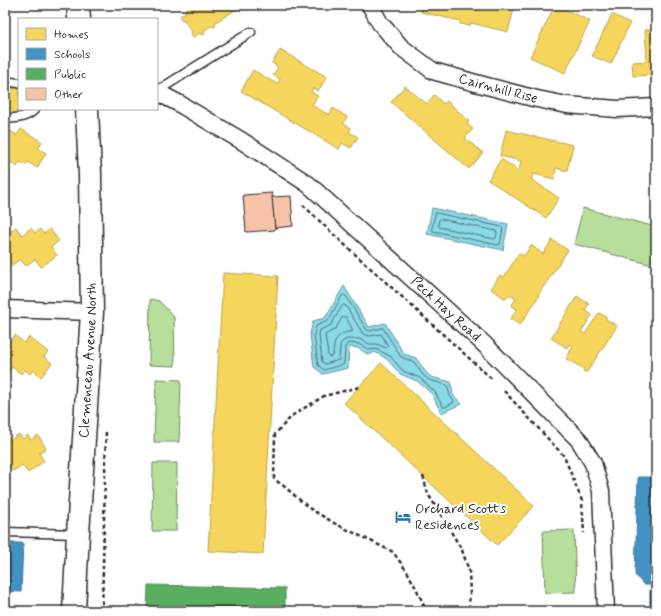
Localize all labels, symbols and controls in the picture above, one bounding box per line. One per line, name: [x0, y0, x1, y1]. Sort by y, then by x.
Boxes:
legend: [18, 18, 158, 110]
text: Homes: [54, 27, 89, 43]
text: Schools: [54, 47, 90, 63]
text: Public: [54, 67, 86, 83]
street label: Cairnhill Rise: [456, 70, 540, 108]
text: Other: [54, 87, 83, 103]
street label: Peck Hay Road: [407, 273, 485, 346]
street label: Clemenceau Avenue North: [75, 282, 101, 439]
place label: Orchard Scotts Residences: [415, 500, 506, 534]
hotel icon: Orchard Scotts Residences: [394, 508, 412, 526]

